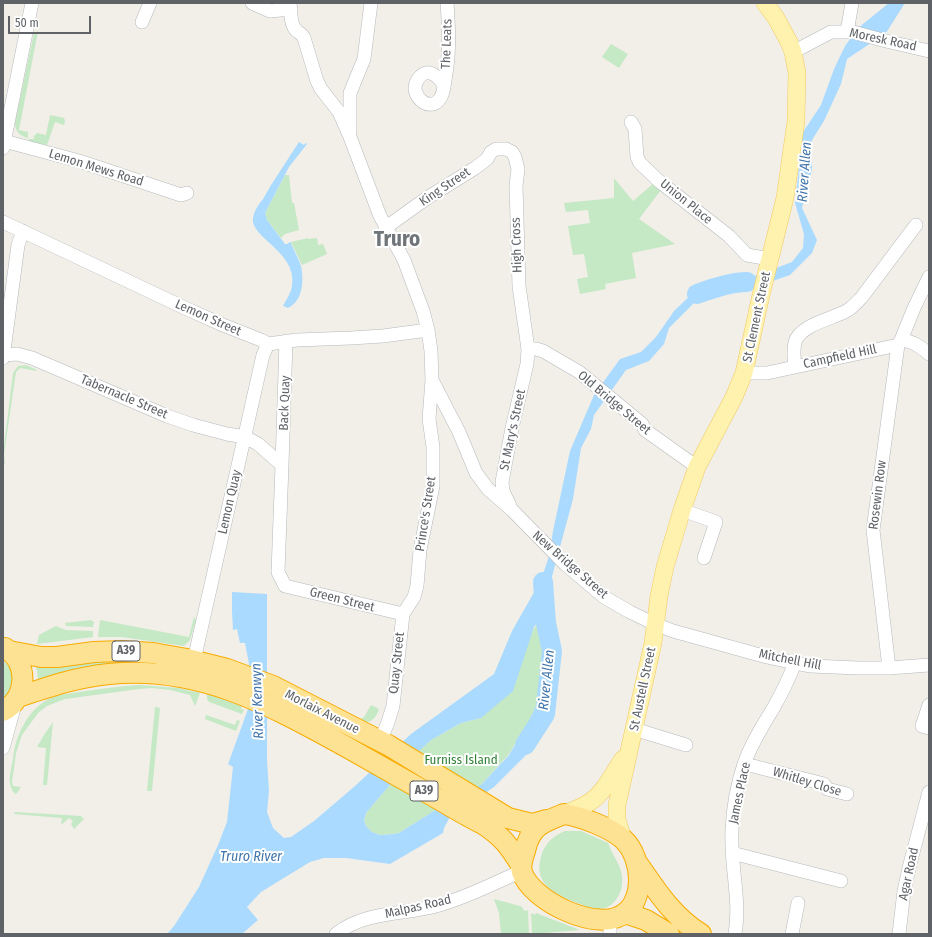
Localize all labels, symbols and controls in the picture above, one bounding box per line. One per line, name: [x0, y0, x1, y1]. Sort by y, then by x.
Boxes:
scale bar: [10, 8, 93, 34]
text: 50 m: [15, 16, 39, 30]
street label: The Leats: [438, 19, 456, 69]
street label: Moresk Road: [848, 25, 918, 55]
water label: River Allen: [795, 141, 815, 203]
street label: Lemon Mews Road: [47, 146, 145, 190]
street label: King Street: [417, 164, 473, 210]
street label: Union Place: [657, 176, 715, 228]
street label: High Cross: [508, 217, 526, 273]
district label: Truro: [374, 227, 420, 253]
street label: St Clement Street: [740, 270, 774, 364]
street label: Lemon Street: [173, 297, 243, 339]
street label: Campfield Hill: [802, 342, 878, 372]
street label: Old Bridge Street: [574, 368, 654, 438]
street label: Tabernacle Street: [78, 372, 170, 422]
street label: Back Quay: [276, 375, 294, 431]
street label: St Mary's Street: [497, 388, 529, 472]
street label: Rosewin Row: [866, 459, 890, 531]
street label: Lemon Quay: [215, 468, 245, 536]
street label: Prince's Street: [412, 475, 440, 553]
street label: New Bridge Street: [529, 528, 611, 602]
street label: Green Street: [308, 584, 376, 616]
street label: Quay Street: [386, 631, 408, 695]
road number: A39: [112, 641, 140, 661]
street label: St Austell Street: [627, 646, 659, 732]
street label: Mitchell Hill: [757, 646, 823, 674]
water label: River Allen: [535, 649, 559, 711]
water label: River Kenwyn: [248, 663, 268, 739]
street label: Morlaix Avenue: [282, 687, 362, 737]
park label: Furniss Island: [424, 752, 498, 768]
street label: James Place: [726, 761, 754, 825]
street label: Whitley Close: [771, 764, 843, 800]
road number: A39: [410, 781, 438, 801]
street label: Agar Road: [896, 846, 922, 902]
water label: Truro River: [220, 849, 282, 865]
street label: Malpas Road: [383, 892, 453, 922]

